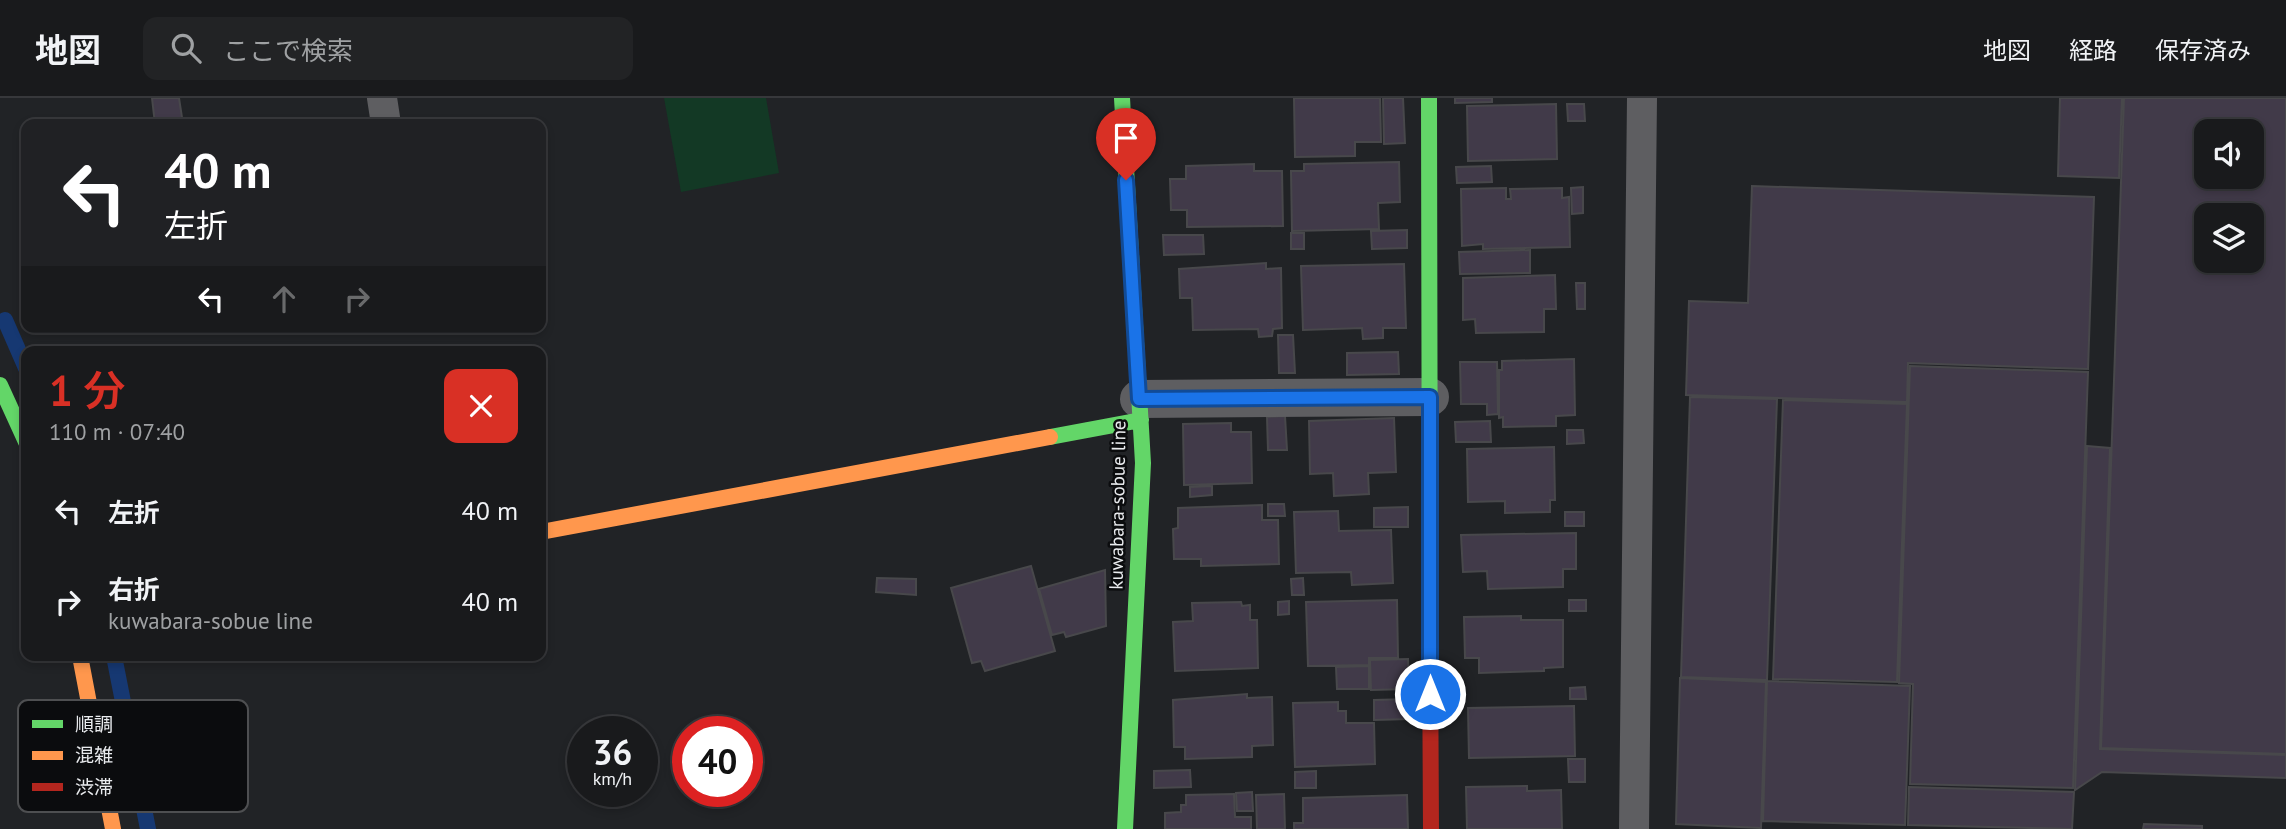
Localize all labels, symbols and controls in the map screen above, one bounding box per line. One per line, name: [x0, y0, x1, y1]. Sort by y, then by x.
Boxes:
search box: [143, 17, 633, 80]
text: 地図: [35, 28, 101, 71]
icon: search: [167, 29, 205, 67]
text: ここで検索: [223, 34, 353, 67]
text: 地図: [1983, 35, 2031, 66]
text: 経路: [2069, 35, 2117, 66]
text: 保存済み: [2155, 35, 2251, 66]
pin: [1096, 108, 1156, 180]
icon: arrive: [1107, 119, 1145, 157]
map controls: [2194, 119, 2264, 273]
button: sound: [2194, 119, 2264, 189]
text: 40 m: [164, 138, 271, 202]
icon: left: [49, 147, 140, 238]
button: layers: [2194, 203, 2264, 273]
text: 左折: [164, 204, 228, 246]
icon: left: [192, 280, 230, 318]
icon: ahead: [265, 280, 303, 318]
icon: right: [338, 280, 376, 318]
text: 1 分: [49, 363, 125, 418]
button: close: [444, 369, 518, 443]
text: 110 m · 07:40: [49, 417, 185, 446]
street label: kuwabara-sobue line: [1104, 420, 1130, 590]
icon: left: [49, 492, 87, 530]
text: 40 m: [462, 494, 518, 527]
text: 左折: [108, 496, 160, 529]
text: 右折: [108, 573, 160, 606]
icon: right: [49, 583, 87, 621]
text: 40 m: [462, 585, 518, 618]
text: kuwabara-sobue line: [108, 606, 313, 635]
position arrow: [1393, 657, 1467, 731]
legend: [18, 700, 248, 812]
text: 順調: [75, 712, 113, 736]
speed limit sign: 40: [672, 716, 763, 807]
text: 36: [593, 729, 632, 775]
text: 混雑: [75, 743, 113, 767]
text: km/h: [593, 767, 632, 790]
text: 渋滞: [75, 775, 113, 799]

